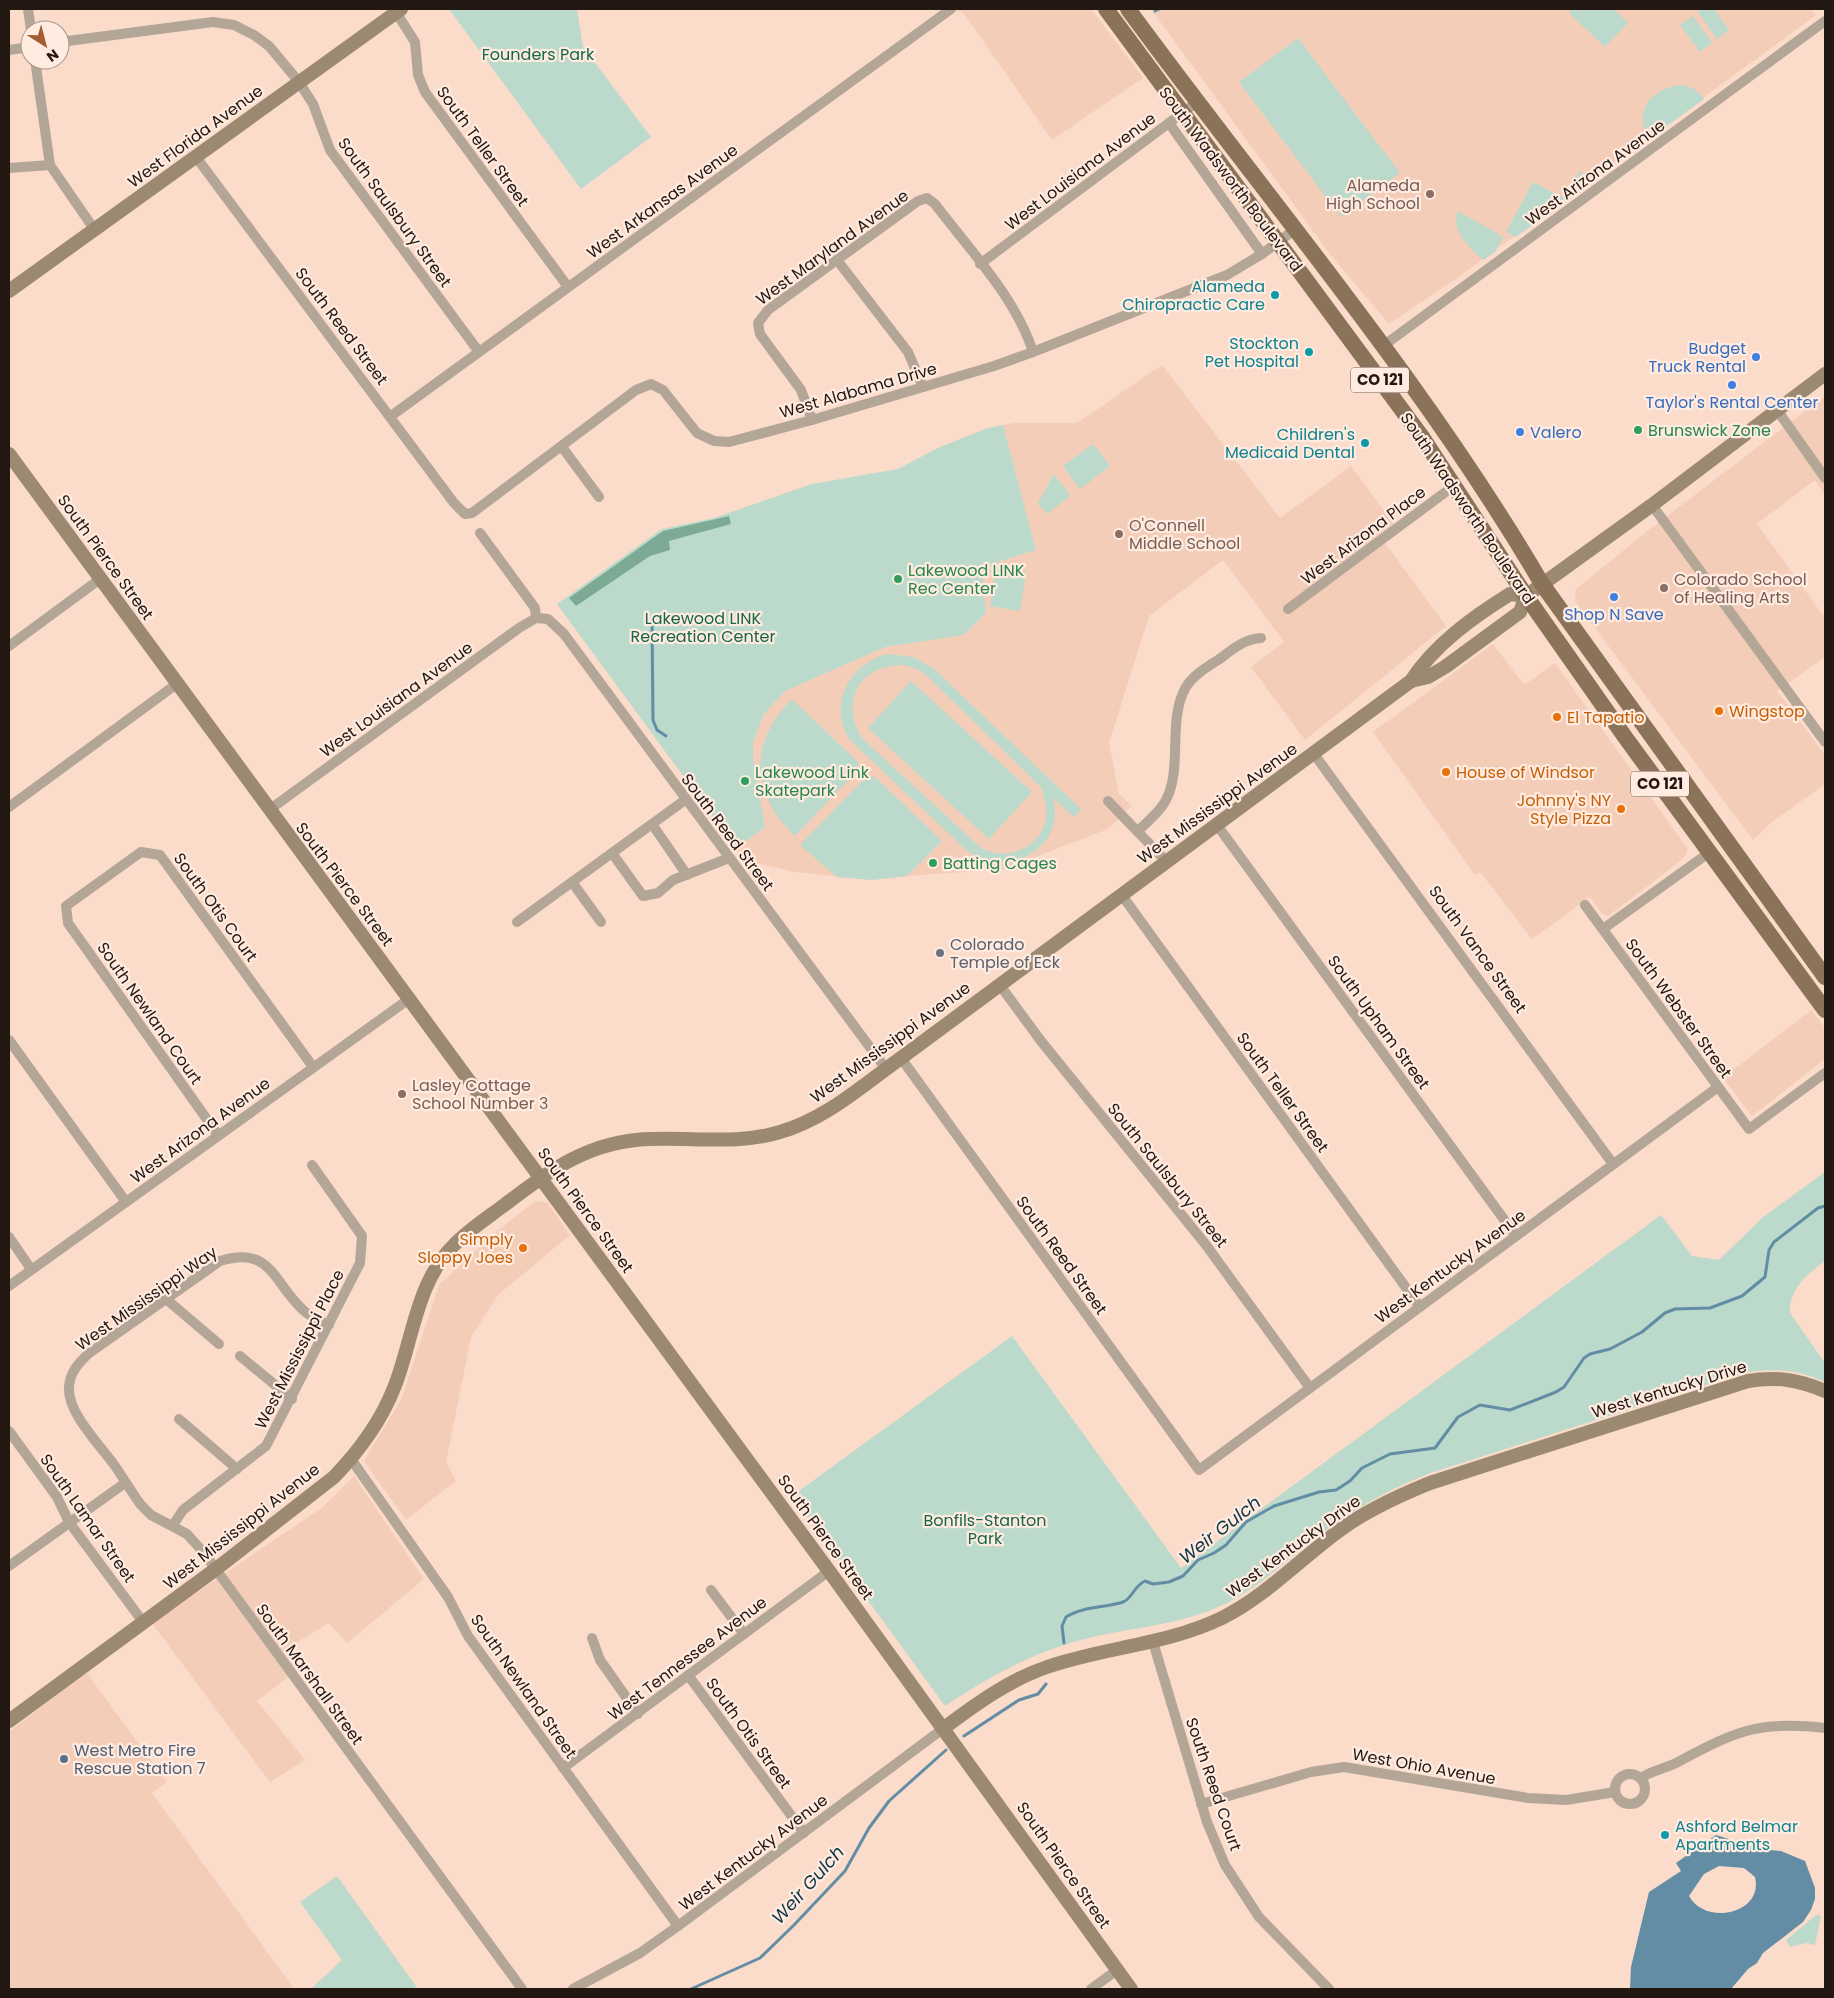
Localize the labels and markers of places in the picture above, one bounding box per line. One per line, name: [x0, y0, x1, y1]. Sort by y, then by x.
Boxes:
place label: Alameda High School: [1326, 174, 1420, 215]
marker: Alameda High School: [1424, 188, 1436, 200]
place label: Alameda Chiropractic Care: [1122, 275, 1265, 316]
marker: Alameda Chiropractic Care: [1269, 289, 1281, 301]
place label: Stockton Pet Hospital: [1205, 332, 1299, 373]
place label: Budget Truck Rental: [1648, 337, 1746, 378]
marker: Stockton Pet Hospital: [1303, 346, 1315, 358]
marker: Budget Truck Rental: [1750, 351, 1762, 363]
marker: Taylor's Rental Center: [1726, 379, 1738, 391]
place label: Taylor's Rental Center: [1646, 391, 1818, 414]
place label: Brunswick Zone: [1648, 419, 1771, 442]
place label: Valero: [1530, 421, 1582, 444]
place label: Children's Medicaid Dental: [1225, 423, 1355, 464]
marker: Brunswick Zone: [1632, 424, 1644, 436]
marker: Valero: [1514, 426, 1526, 438]
marker: Children's Medicaid Dental: [1359, 437, 1371, 449]
place label: O'Connell Middle School: [1129, 514, 1240, 555]
marker: O'Connell Middle School: [1113, 528, 1125, 540]
place label: Lakewood LINK Rec Center: [908, 559, 1025, 600]
place label: Colorado School of Healing Arts: [1674, 568, 1807, 609]
marker: Lakewood LINK Rec Center: [892, 573, 904, 585]
marker: Colorado School of Healing Arts: [1658, 582, 1670, 594]
marker: Shop N Save: [1608, 591, 1620, 603]
place label: Shop N Save: [1564, 603, 1664, 626]
place label: Wingstop: [1729, 700, 1805, 723]
marker: Wingstop: [1713, 705, 1725, 717]
place label: El Tapatio: [1567, 706, 1645, 729]
marker: El Tapatio: [1551, 711, 1563, 723]
place label: Lakewood Link Skatepark: [755, 761, 870, 802]
place label: House of Windsor: [1456, 761, 1595, 784]
marker: House of Windsor: [1440, 766, 1452, 778]
marker: Lakewood Link Skatepark: [739, 775, 751, 787]
place label: Johnny's NY Style Pizza: [1517, 789, 1612, 830]
marker: Johnny's NY Style Pizza: [1615, 803, 1627, 815]
place label: Batting Cages: [943, 852, 1057, 875]
marker: Batting Cages: [927, 857, 939, 869]
place label: Colorado Temple of Eck: [950, 933, 1061, 974]
marker: Colorado Temple of Eck: [934, 947, 946, 959]
place label: Lasley Cottage School Number 3: [412, 1074, 548, 1115]
marker: Lasley Cottage School Number 3: [396, 1088, 408, 1100]
place label: Simply Sloppy Joes: [418, 1228, 513, 1269]
marker: Simply Sloppy Joes: [517, 1242, 529, 1254]
place label: West Metro Fire Rescue Station 7: [74, 1739, 206, 1780]
marker: West Metro Fire Rescue Station 7: [58, 1753, 70, 1765]
place label: Ashford Belmar Apartments: [1675, 1815, 1798, 1856]
marker: Ashford Belmar Apartments: [1659, 1829, 1671, 1841]

